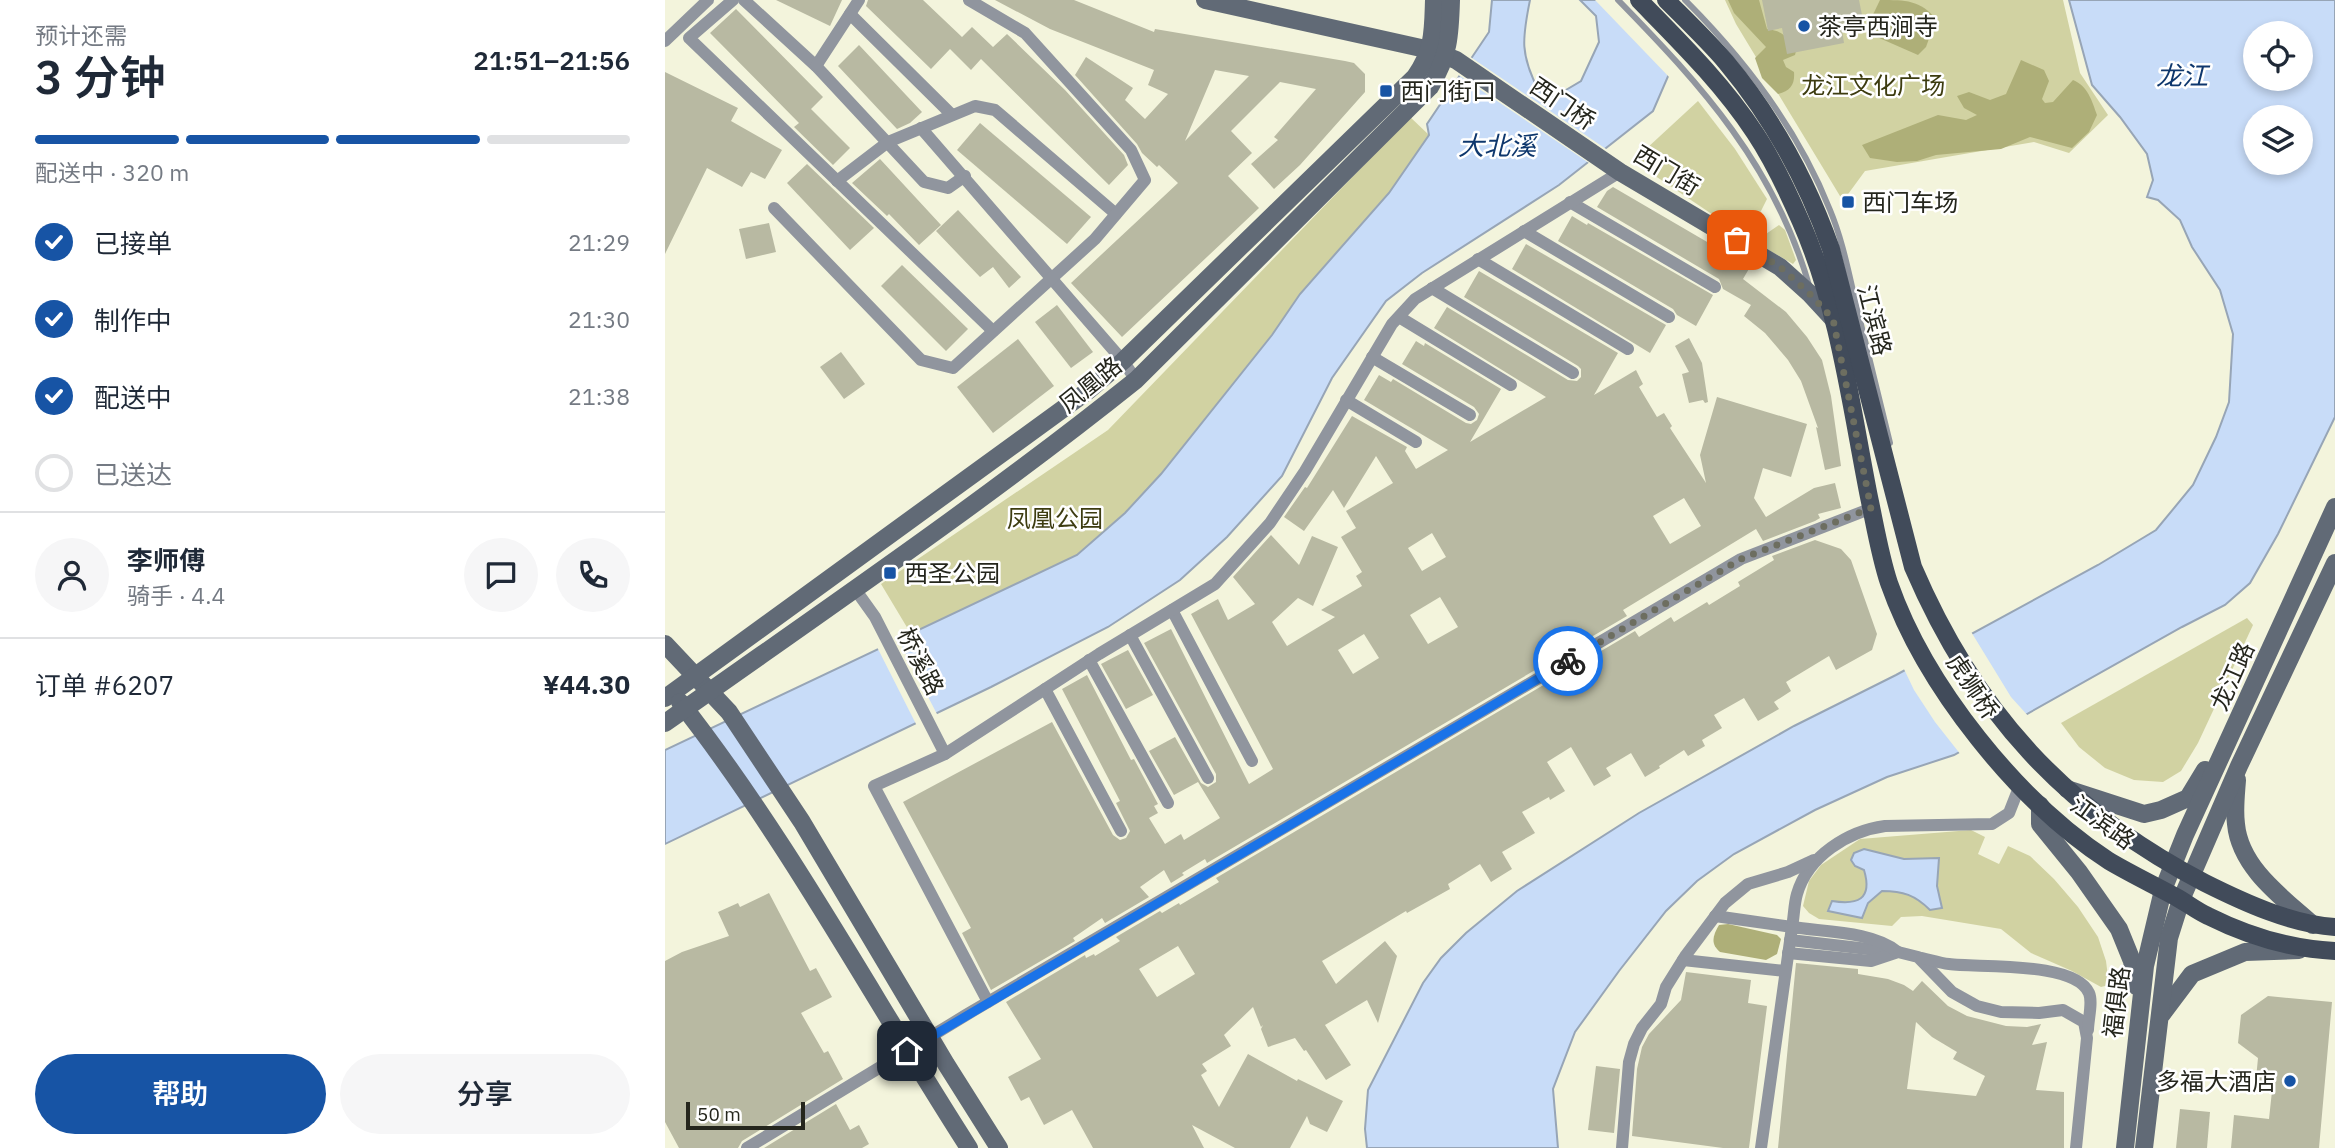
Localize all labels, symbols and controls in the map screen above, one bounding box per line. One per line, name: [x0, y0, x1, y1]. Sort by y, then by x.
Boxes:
place label: 茶亭西涧寺: [1818, 10, 1938, 42]
marker: 茶亭西涧寺: [1796, 18, 1812, 34]
text: 预计还需: [35, 20, 127, 50]
map controls: [2243, 21, 2313, 175]
button: locate: [2243, 21, 2313, 91]
text: 21:51–21:56: [473, 43, 630, 77]
text: 3 分钟: [35, 47, 165, 107]
water label: 龙江: [2156, 58, 2211, 92]
park label: 龙江文化广场: [1801, 69, 1945, 101]
street label: 西门桥: [1524, 70, 1602, 136]
place label: 西门街口: [1400, 75, 1496, 107]
marker: 西门街口: [1378, 83, 1394, 99]
button: layers: [2243, 105, 2313, 175]
water label: 大北溪: [1458, 128, 1539, 162]
street label: 西门街: [1628, 138, 1706, 202]
text: 配送中 · 320 m: [35, 157, 189, 187]
place label: 西门车场: [1862, 186, 1958, 218]
marker: 西门车场: [1840, 194, 1856, 210]
pin: [1707, 210, 1767, 270]
icon: bag: [1718, 221, 1756, 259]
icon: check: [35, 223, 73, 261]
text: 已接单: [94, 226, 172, 260]
text: 21:29: [568, 227, 630, 257]
street label: 江滨路: [1851, 281, 1899, 359]
icon: check: [35, 300, 73, 338]
text: 制作中: [94, 303, 172, 337]
text: 21:30: [568, 304, 630, 334]
street label: 凤凰路: [1052, 349, 1128, 419]
icon: check: [35, 377, 73, 415]
text: 配送中: [94, 380, 172, 414]
text: 21:38: [568, 381, 630, 411]
text: 已送达: [94, 457, 172, 491]
park label: 凤凰公园: [1007, 502, 1103, 534]
button: person: [35, 538, 109, 612]
button: chat: [464, 538, 538, 612]
button: phone: [556, 538, 630, 612]
text: 李师傅: [127, 543, 205, 577]
place label: 西圣公园: [904, 557, 1000, 589]
marker: 西圣公园: [882, 565, 898, 581]
text: 骑手 · 4.4: [127, 580, 225, 610]
street label: 桥溪路: [890, 622, 952, 700]
courier: [1533, 626, 1603, 696]
street label: 龙江路: [2203, 637, 2261, 715]
icon: bike: [1549, 642, 1587, 680]
street label: 虎狮桥: [1940, 647, 2006, 725]
text: ¥44.30: [543, 667, 630, 701]
text: 订单 #6207: [35, 668, 174, 702]
street label: 江滨路: [2064, 788, 2142, 856]
street label: 福俱路: [2096, 964, 2136, 1040]
pin: [877, 1021, 937, 1081]
icon: home: [888, 1032, 926, 1070]
button: 帮助: [35, 1054, 326, 1134]
button: 分享: [340, 1054, 630, 1134]
place label: 多福大酒店: [2156, 1065, 2276, 1097]
marker: 多福大酒店: [2282, 1073, 2298, 1089]
scale bar: [686, 1099, 805, 1131]
text: 50 m: [697, 1102, 741, 1126]

